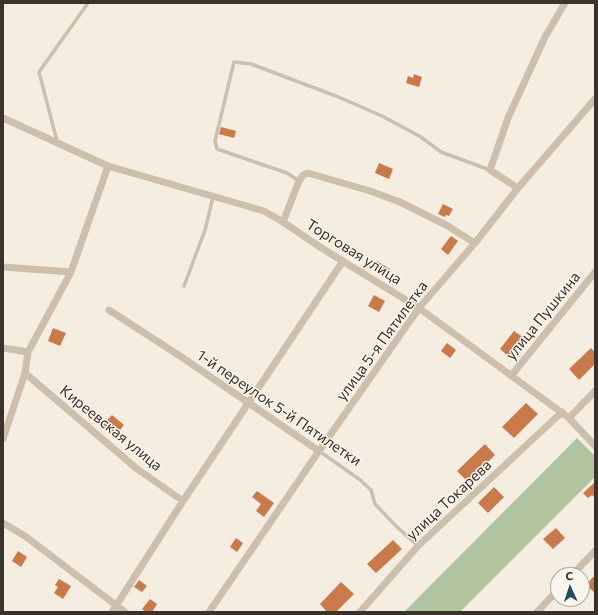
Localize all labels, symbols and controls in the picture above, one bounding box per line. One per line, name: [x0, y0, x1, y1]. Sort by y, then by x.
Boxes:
street label: Торговая улица: [303, 215, 405, 289]
street label: улица Пушкина: [502, 268, 584, 364]
street label: улица 5-я Пятилетка: [332, 278, 432, 404]
street label: 1-й переулок 5-й Пятилетки: [193, 346, 365, 470]
street label: Киреевская улица: [56, 381, 166, 475]
street label: улица Токарева: [403, 456, 495, 544]
north arrow: [550, 567, 590, 607]
text: С: [565, 569, 573, 582]

